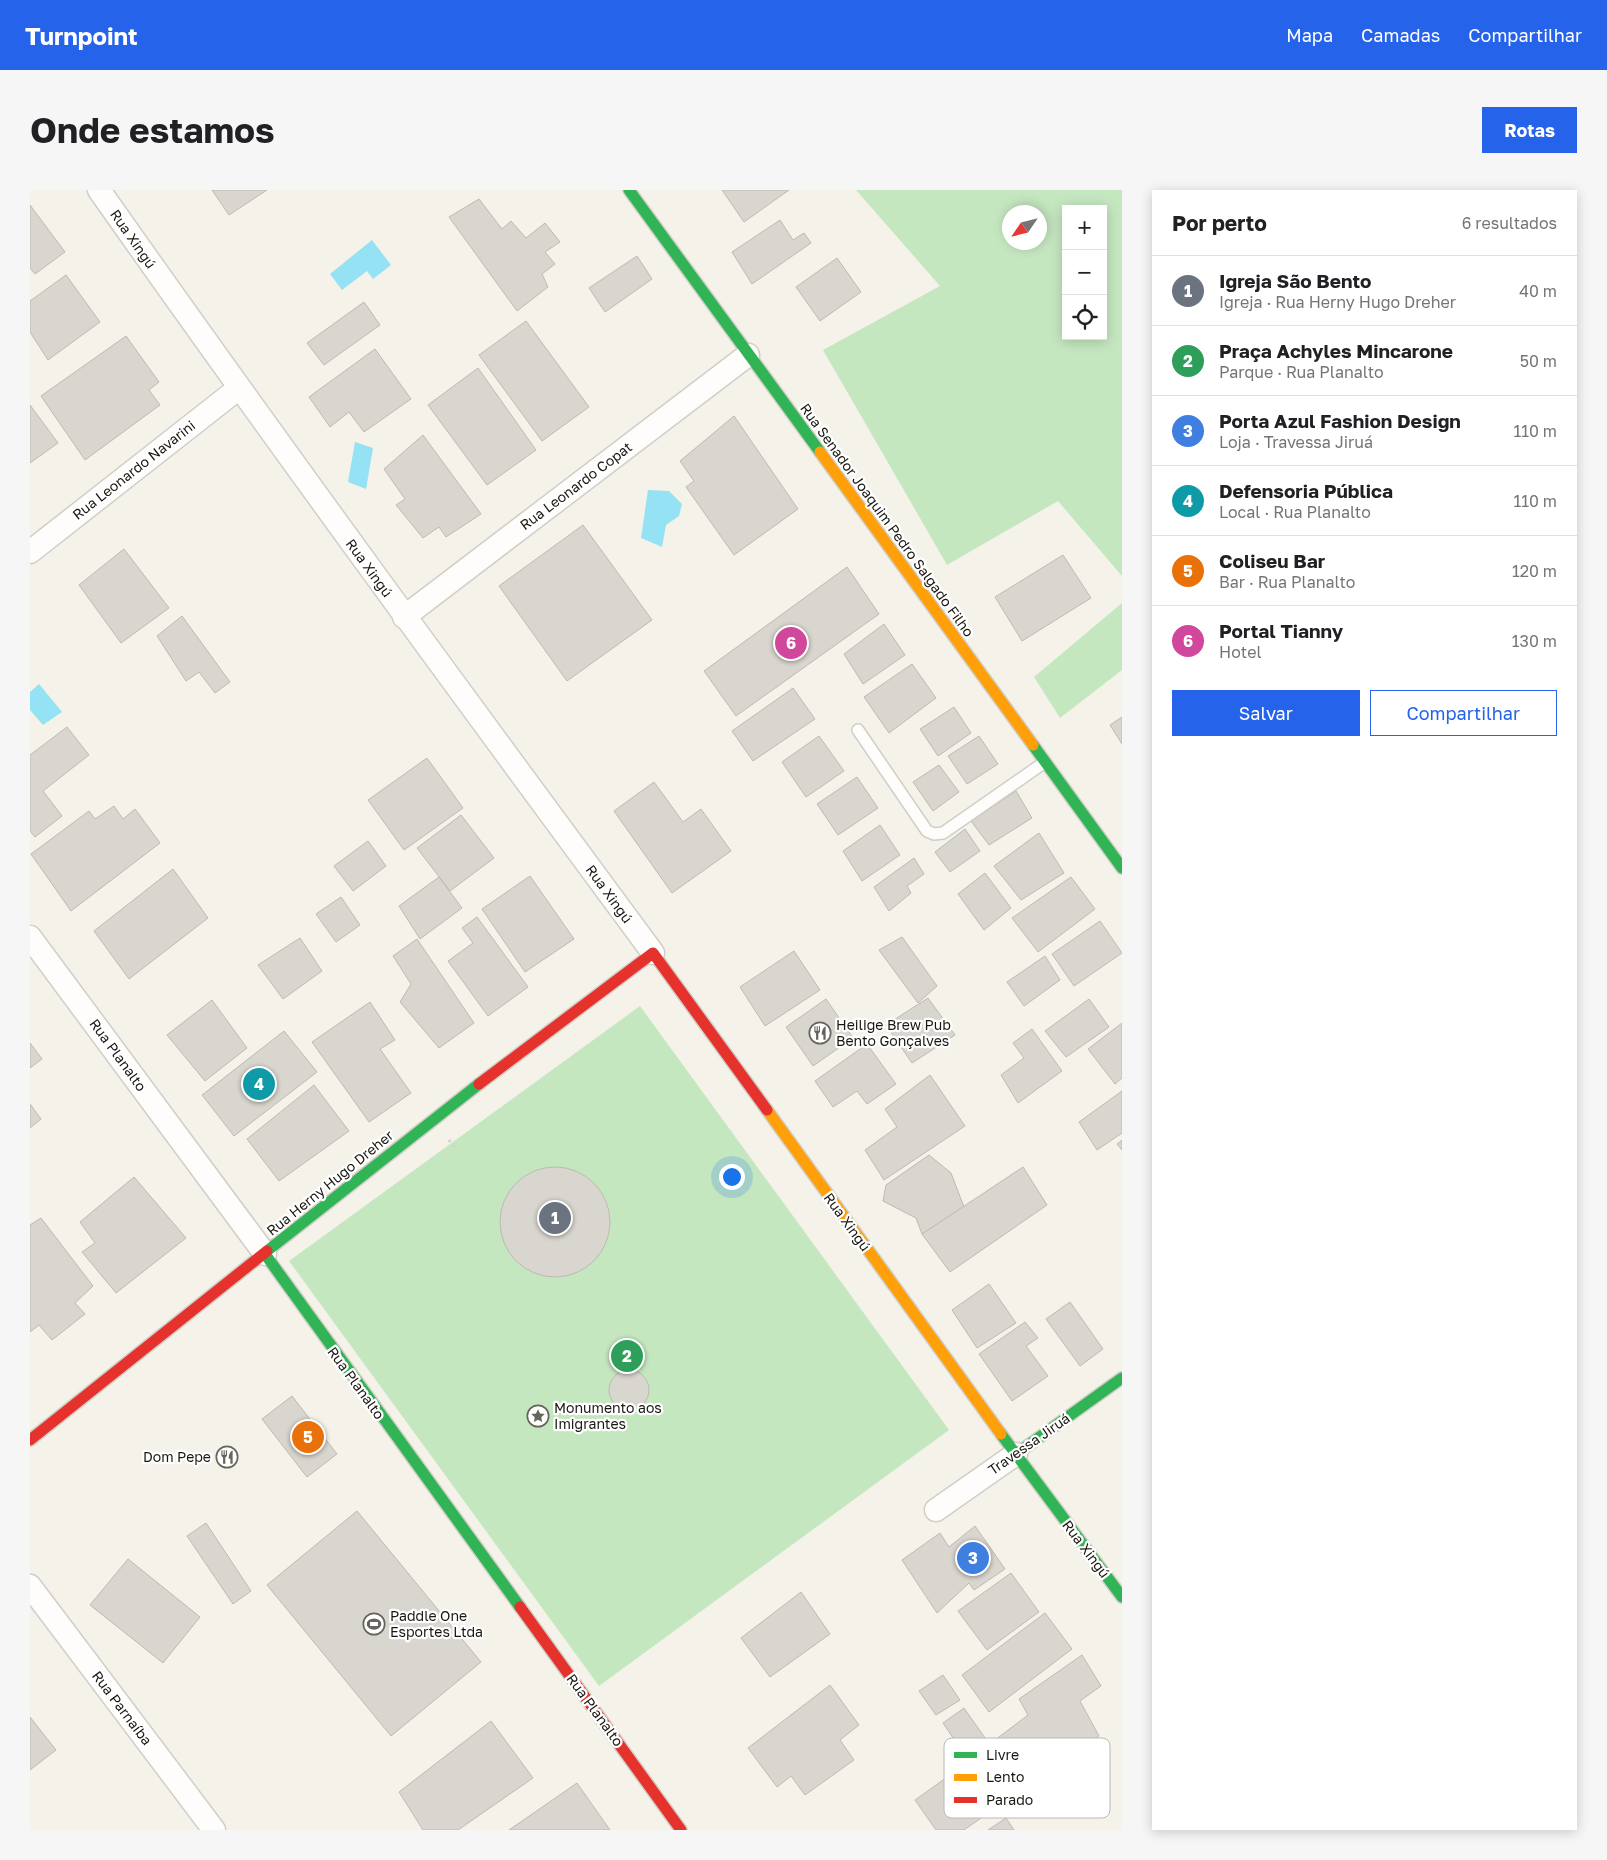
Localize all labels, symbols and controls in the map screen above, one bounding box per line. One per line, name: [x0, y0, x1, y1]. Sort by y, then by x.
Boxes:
text: Turnpoint: [25, 21, 138, 50]
text: Mapa: [1286, 24, 1333, 46]
text: Camadas: [1361, 24, 1440, 46]
text: Compartilhar: [1468, 24, 1582, 46]
button: Rotas: [1482, 107, 1577, 153]
text: Onde estamos: [30, 109, 275, 151]
north arrow: [1002, 205, 1047, 250]
map controls: [1062, 205, 1107, 340]
button: +: [1062, 205, 1107, 250]
street label: Rua Xingú: [107, 206, 160, 271]
text: Por perto: [1172, 210, 1267, 236]
text: 6 resultados: [1462, 213, 1557, 233]
button: −: [1062, 250, 1107, 295]
text: Igreja São Bento: [1219, 269, 1371, 292]
text: 1: [1184, 281, 1192, 301]
text: 40 m: [1519, 281, 1557, 301]
text: Igreja · Rua Herny Hugo Dreher: [1219, 292, 1456, 312]
button: locate: [1062, 295, 1107, 340]
text: Praça Achyles Mincarone: [1219, 339, 1453, 362]
text: 2: [1183, 351, 1193, 371]
text: 50 m: [1520, 351, 1557, 371]
text: Parque · Rua Planalto: [1219, 362, 1384, 382]
street label: Rua Senador Joaquim Pedro Salgado Filho: [797, 400, 978, 640]
text: Porta Azul Fashion Design: [1219, 409, 1461, 432]
street label: Rua Leonardo Navarini: [69, 416, 198, 523]
text: 3: [1183, 421, 1193, 441]
text: 110 m: [1513, 421, 1557, 441]
text: Loja · Travessa Jiruá: [1219, 432, 1373, 452]
street label: Rua Leonardo Copat: [516, 438, 635, 533]
text: Defensoria Pública: [1219, 479, 1393, 502]
text: 4: [1183, 491, 1193, 511]
text: 110 m: [1513, 491, 1557, 511]
text: Local · Rua Planalto: [1219, 502, 1371, 522]
street label: Rua Xingú: [343, 535, 396, 600]
text: Coliseu Bar: [1219, 549, 1325, 572]
text: 5: [1183, 561, 1193, 581]
text: 120 m: [1512, 561, 1557, 581]
text: Bar · Rua Planalto: [1219, 572, 1355, 592]
text: Portal Tianny: [1219, 619, 1343, 642]
pin: 6: [775, 624, 807, 662]
text: 6: [1183, 631, 1193, 651]
text: 130 m: [1512, 631, 1557, 651]
text: Hotel: [1219, 642, 1262, 662]
button: Salvar: [1172, 690, 1360, 736]
button: Compartilhar: [1370, 690, 1557, 736]
street label: Rua Xingú: [583, 861, 636, 926]
street label: Rua Planalto: [86, 1015, 150, 1094]
place label: Heilige Brew Pub Bento Gonçalves: [836, 1016, 951, 1049]
restaurant icon: Heilige Brew Pub Bento Gonçalves: [808, 1021, 832, 1045]
pin: 4: [243, 1065, 275, 1103]
street label: Rua Herny Hugo Dreher: [263, 1126, 397, 1239]
your location: [719, 1164, 745, 1190]
street label: Rua Xingú: [821, 1189, 874, 1254]
pin: 1: [539, 1199, 571, 1237]
pin: 2: [611, 1337, 643, 1375]
street label: Rua Planalto: [324, 1343, 388, 1422]
place label: Monumento aos Imigrantes: [554, 1399, 662, 1432]
place icon: Monumento aos Imigrantes: [526, 1404, 550, 1428]
street label: Travessa Jiruá: [985, 1409, 1073, 1478]
pin: 5: [292, 1418, 324, 1456]
restaurant icon: Dom Pepe: [215, 1445, 239, 1469]
place label: Dom Pepe: [143, 1448, 211, 1465]
street label: Rua Xingú: [1059, 1517, 1114, 1581]
pin: 3: [957, 1539, 989, 1577]
place label: Paddle One Esportes Ltda: [390, 1607, 483, 1640]
sports icon: Paddle One Esportes Ltda: [362, 1612, 386, 1636]
street label: Rua Parnaíba: [89, 1667, 156, 1748]
street label: Rua Planalto: [563, 1670, 627, 1749]
legend: [944, 1738, 1110, 1818]
text: Livre: [986, 1746, 1019, 1763]
text: Lento: [986, 1768, 1024, 1785]
text: Parado: [986, 1791, 1033, 1808]

